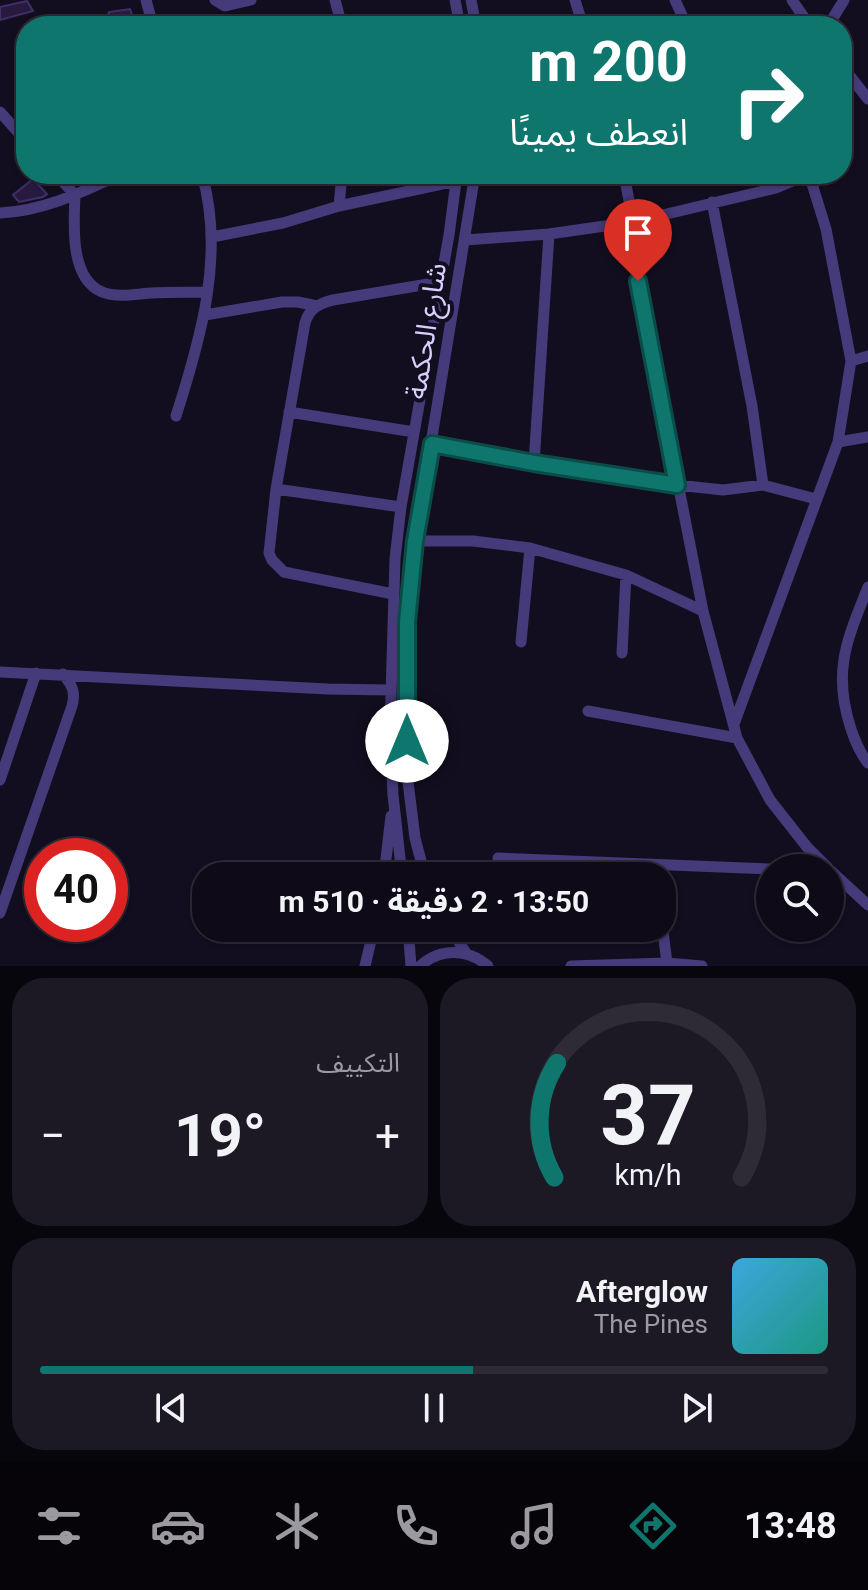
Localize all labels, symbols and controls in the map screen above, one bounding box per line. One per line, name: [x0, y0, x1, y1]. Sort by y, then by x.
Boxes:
text: 200 m: [529, 29, 688, 95]
icon: right: [716, 48, 820, 152]
text: انعطف يمينًا: [509, 112, 688, 154]
pin: [604, 199, 672, 281]
icon: arrive: [616, 211, 660, 255]
street label: شارع الحكمة: [399, 261, 457, 402]
position arrow: [365, 699, 449, 783]
speed limit sign: 40: [24, 838, 128, 942]
map controls: [756, 854, 844, 942]
button: search: [756, 854, 844, 942]
text: 13:50 · 2 دقيقة · 510 m: [279, 884, 589, 919]
text: التكييف: [316, 1048, 400, 1078]
text: 37: [600, 1067, 696, 1164]
text: 19°: [174, 1100, 266, 1171]
text: −: [40, 1110, 65, 1162]
text: +: [375, 1110, 400, 1162]
text: km/h: [614, 1158, 682, 1192]
text: Afterglow: [576, 1274, 708, 1309]
text: The Pines: [594, 1309, 708, 1339]
icon: previous: [149, 1386, 193, 1430]
icon: pause: [412, 1386, 456, 1430]
icon: next: [675, 1386, 719, 1430]
icon: filters: [31, 1498, 87, 1554]
icon: car: [150, 1498, 206, 1554]
icon: climate: [269, 1498, 325, 1554]
icon: phone: [388, 1498, 444, 1554]
icon: music: [506, 1498, 562, 1554]
icon: directions: [625, 1498, 681, 1554]
text: 13:48: [744, 1505, 837, 1547]

